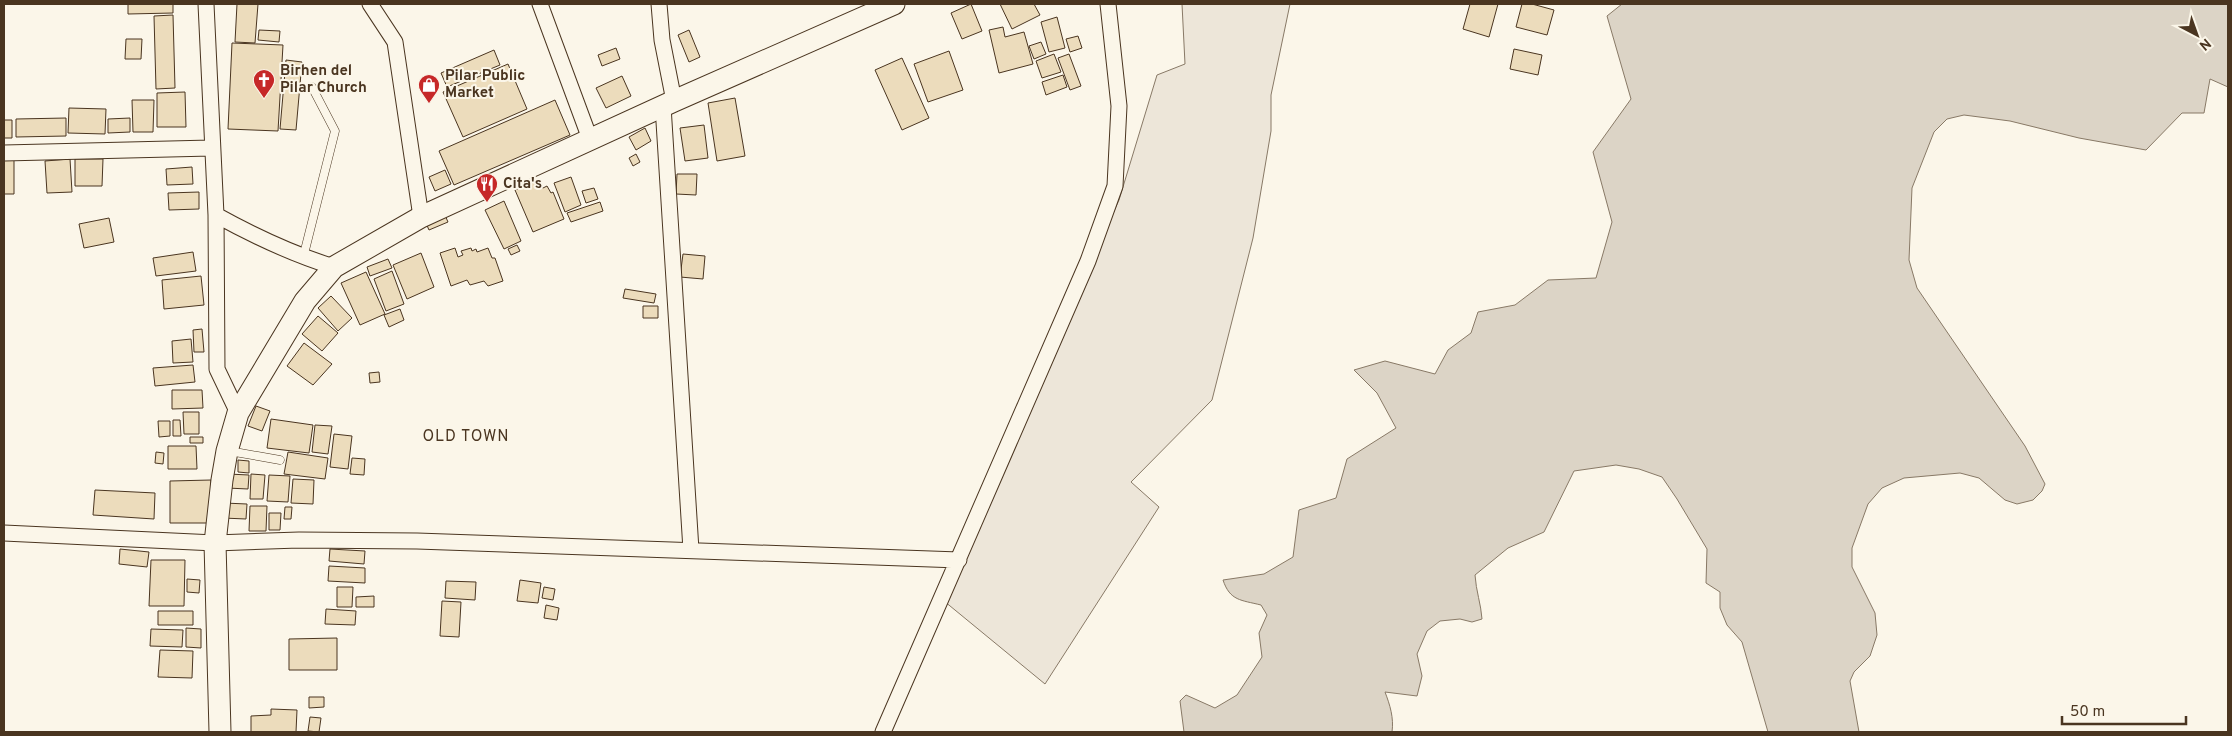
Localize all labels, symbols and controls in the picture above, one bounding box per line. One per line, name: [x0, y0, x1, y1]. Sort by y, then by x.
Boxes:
north arrow: [2172, 10, 2222, 60]
text: N: [2195, 34, 2214, 53]
place label: Birhen del Pilar Church: [280, 62, 367, 98]
place label: Pilar Public Market: [445, 67, 525, 103]
church icon: Birhen del Pilar Church: [252, 68, 276, 99]
shop icon: Pilar Public Market: [417, 73, 441, 104]
restaurant icon: Cita's: [475, 172, 499, 203]
place label: Cita's: [503, 175, 542, 194]
district label: OLD TOWN: [423, 427, 510, 447]
scale bar: [2062, 694, 2186, 726]
text: 50 m: [2070, 703, 2105, 722]

